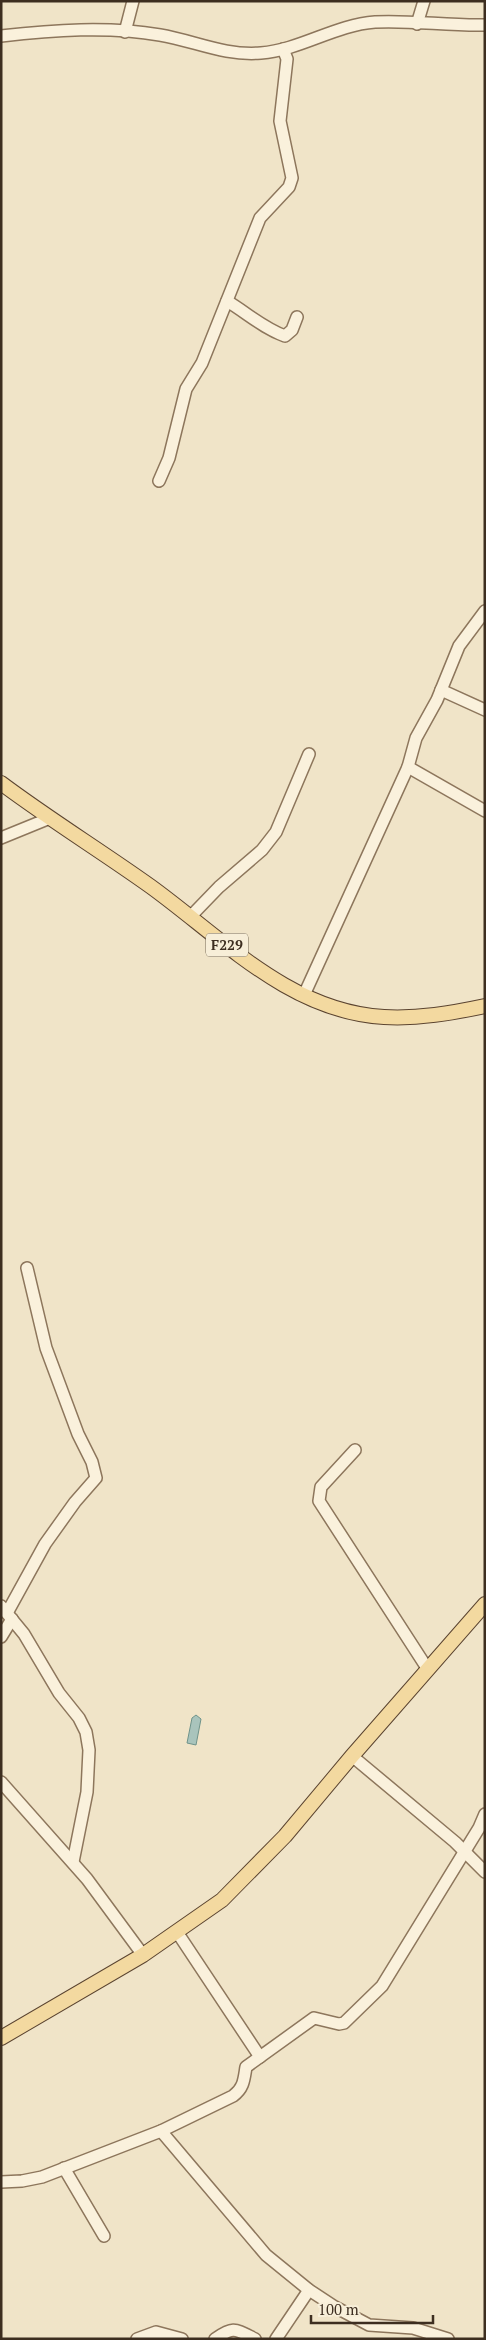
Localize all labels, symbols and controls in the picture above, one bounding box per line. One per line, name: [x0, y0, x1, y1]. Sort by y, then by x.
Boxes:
road number: F229: [206, 934, 248, 956]
scale bar: [311, 2292, 434, 2324]
text: 100 m: [318, 2299, 359, 2319]

